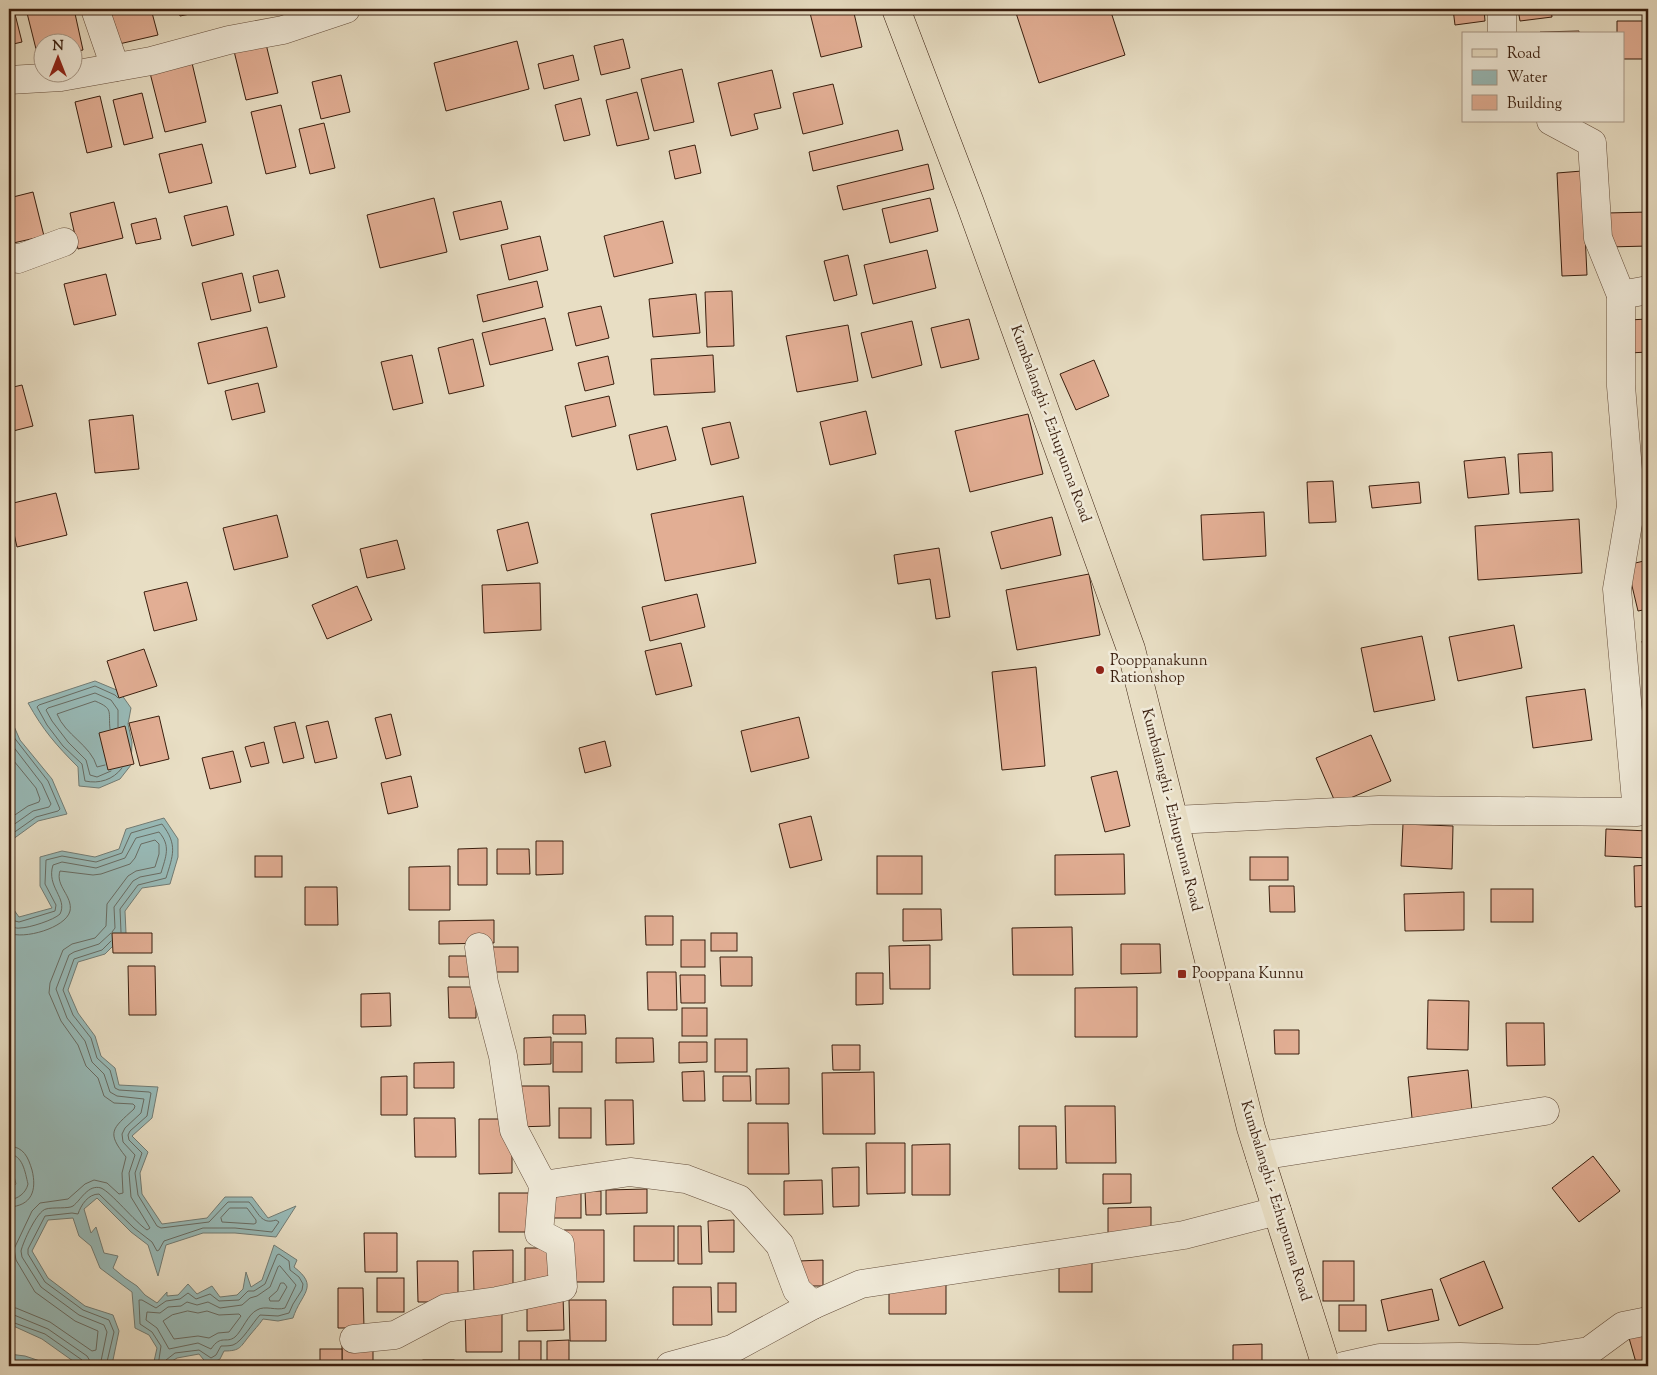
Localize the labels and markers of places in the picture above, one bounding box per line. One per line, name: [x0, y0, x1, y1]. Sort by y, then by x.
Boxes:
place label: Pooppanakunn Rationshop: [1110, 651, 1208, 689]
marker: Pooppanakunn Rationshop: [1094, 664, 1106, 676]
place label: Pooppana Kunnu: [1192, 964, 1304, 985]
marker: Pooppana Kunnu: [1176, 968, 1188, 980]

